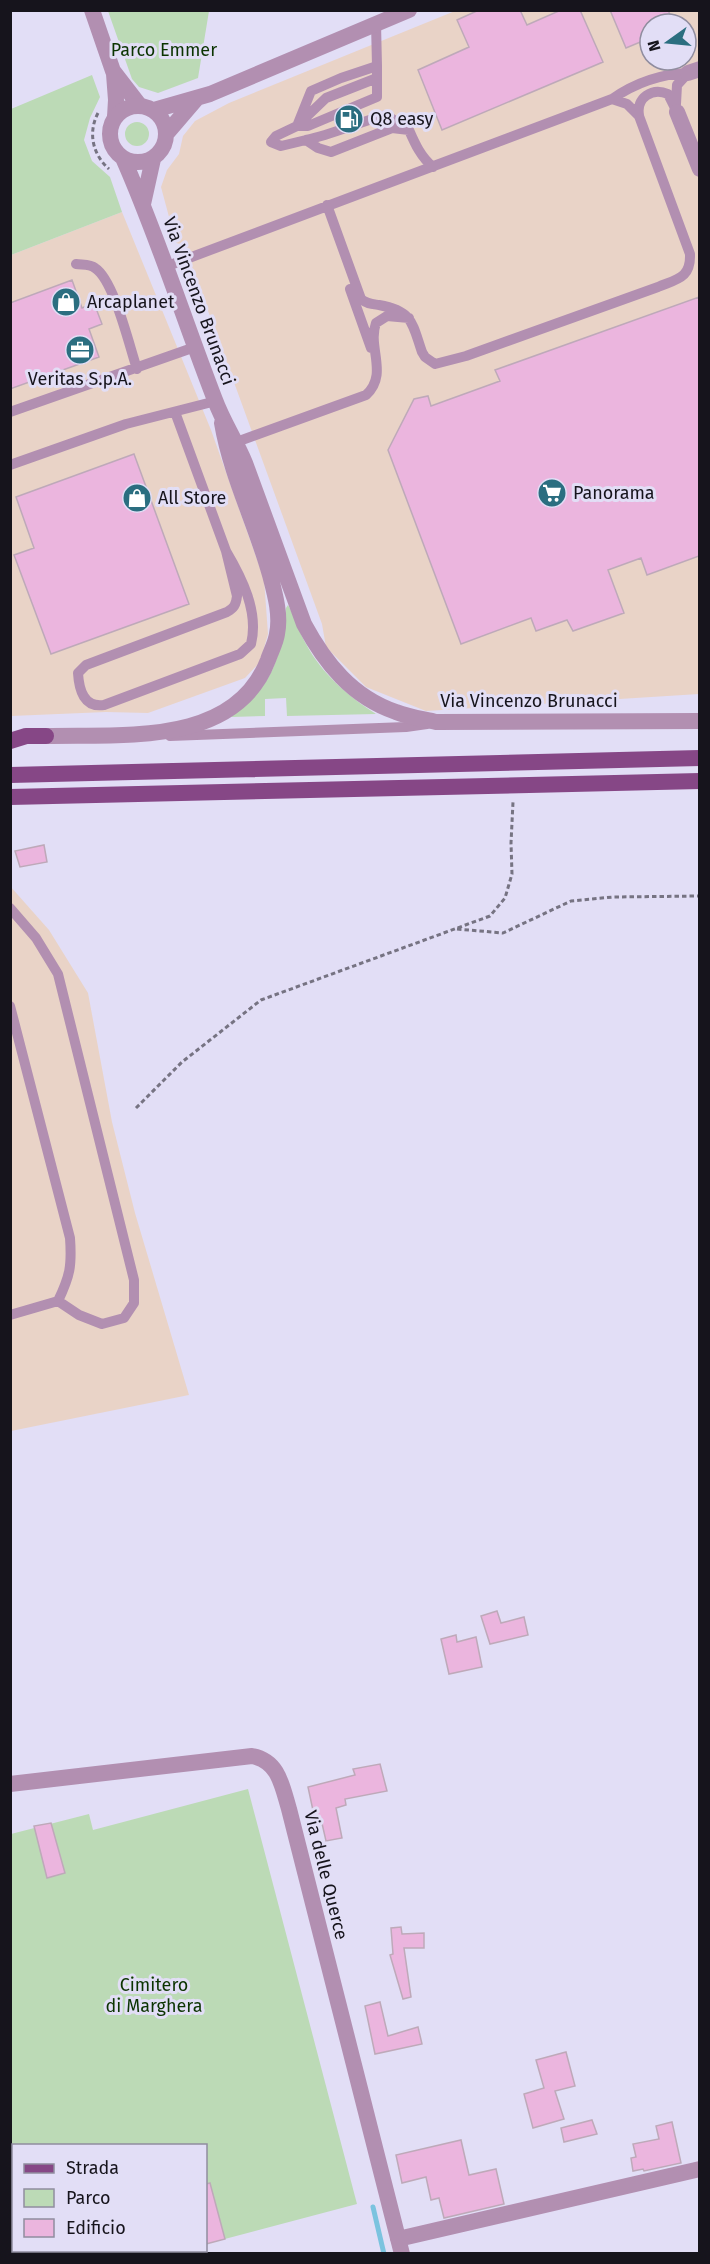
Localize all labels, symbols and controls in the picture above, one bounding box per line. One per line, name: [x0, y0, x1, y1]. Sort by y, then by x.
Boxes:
north arrow: [638, 12, 698, 72]
text: N: [643, 38, 665, 53]
park label: Parco Emmer: [111, 39, 217, 61]
fuel station icon: Q8 easy: [333, 103, 365, 135]
place label: Q8 easy: [370, 108, 433, 130]
street label: Via Vincenzo Brunacci: [158, 214, 240, 388]
shop icon: Arcaplanet: [50, 286, 82, 318]
place label: Arcaplanet: [87, 291, 175, 313]
office icon: Veritas S.p.A.: [64, 334, 96, 366]
place label: Veritas S.p.A.: [28, 368, 132, 390]
supermarket icon: Panorama: [536, 477, 568, 509]
shop icon: All Store: [121, 482, 153, 514]
place label: Panorama: [573, 482, 655, 504]
place label: All Store: [158, 487, 226, 509]
street label: Via Vincenzo Brunacci: [440, 690, 618, 712]
street label: Via delle Querce: [299, 1808, 353, 1942]
park label: Cimitero di Marghera: [106, 1974, 202, 2017]
legend: [12, 2144, 207, 2252]
text: Strada: [66, 2157, 119, 2179]
text: Parco: [66, 2187, 110, 2209]
text: Edificio: [66, 2217, 126, 2239]

